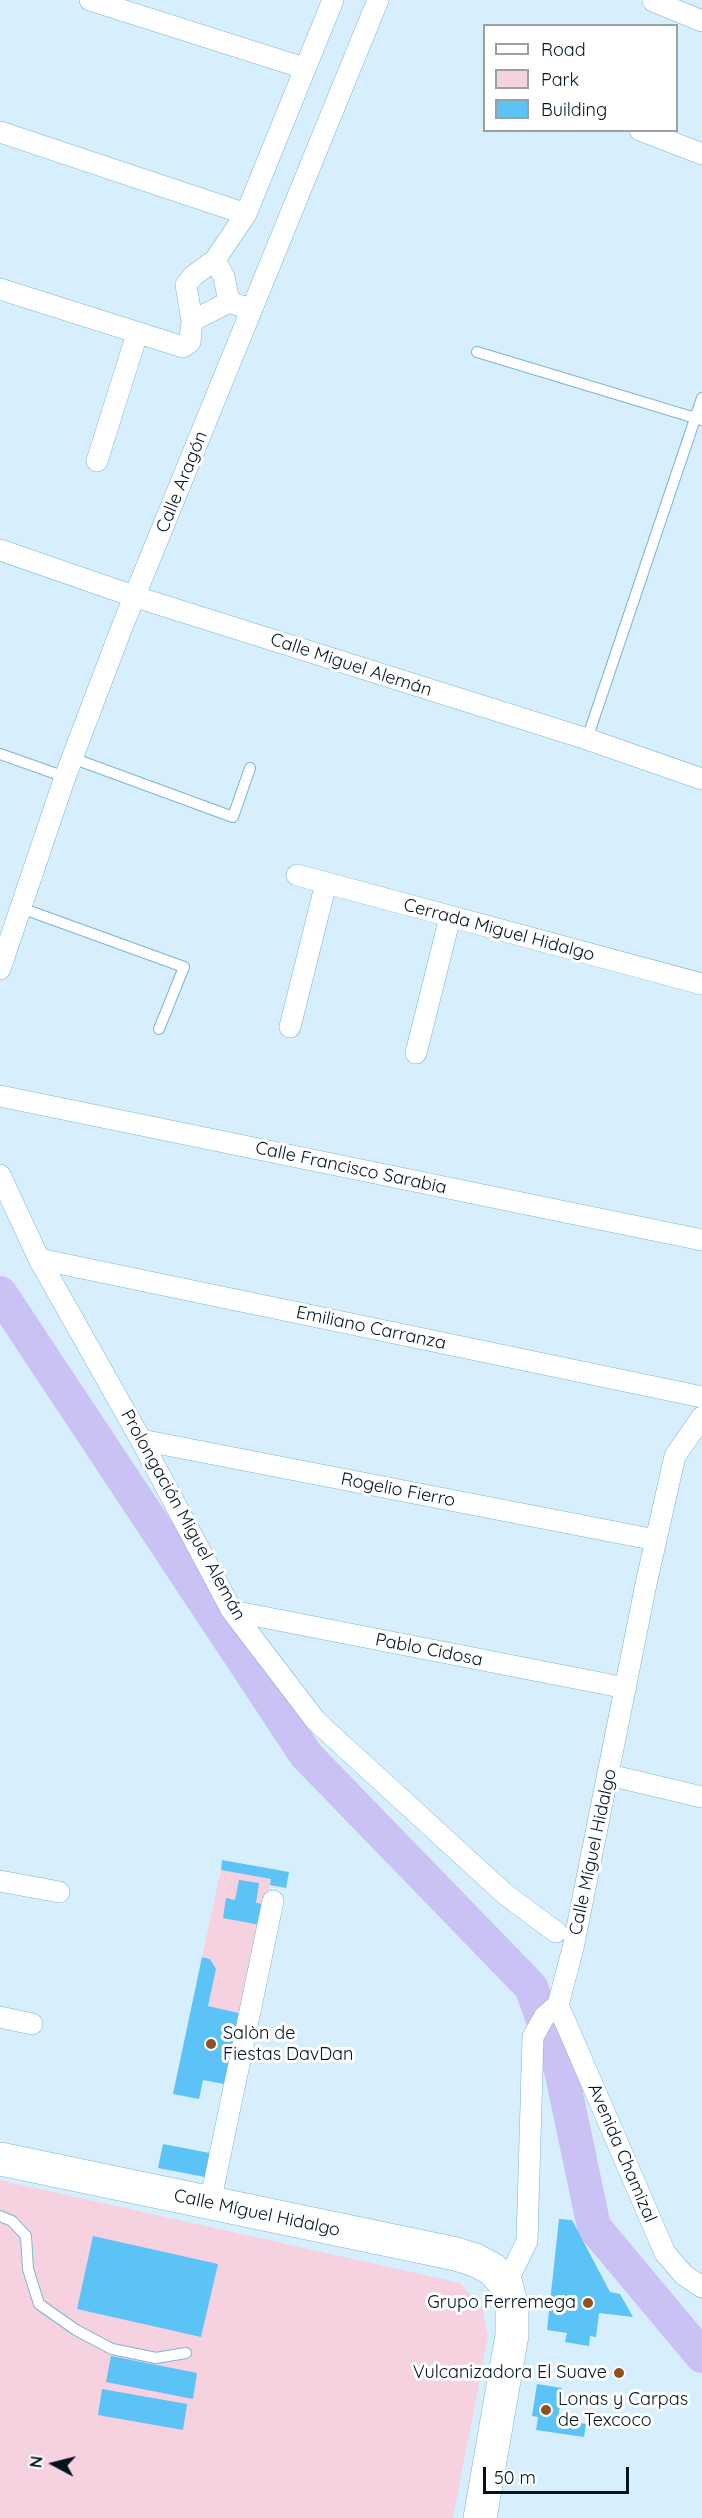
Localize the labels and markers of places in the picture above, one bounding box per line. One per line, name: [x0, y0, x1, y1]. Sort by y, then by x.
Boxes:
place label: Salòn de Fiestas DavDan: [223, 2023, 353, 2066]
marker: Salòn de Fiestas DavDan: [204, 2037, 218, 2051]
place label: Grupo Ferremega: [427, 2292, 576, 2314]
marker: Grupo Ferremega: [581, 2296, 595, 2310]
place label: Vulcanizadora El Suave: [413, 2362, 607, 2384]
marker: Vulcanizadora El Suave: [612, 2366, 626, 2380]
place label: Lonas y Carpas de Texcoco: [558, 2389, 688, 2432]
marker: Lonas y Carpas de Texcoco: [539, 2403, 553, 2417]

